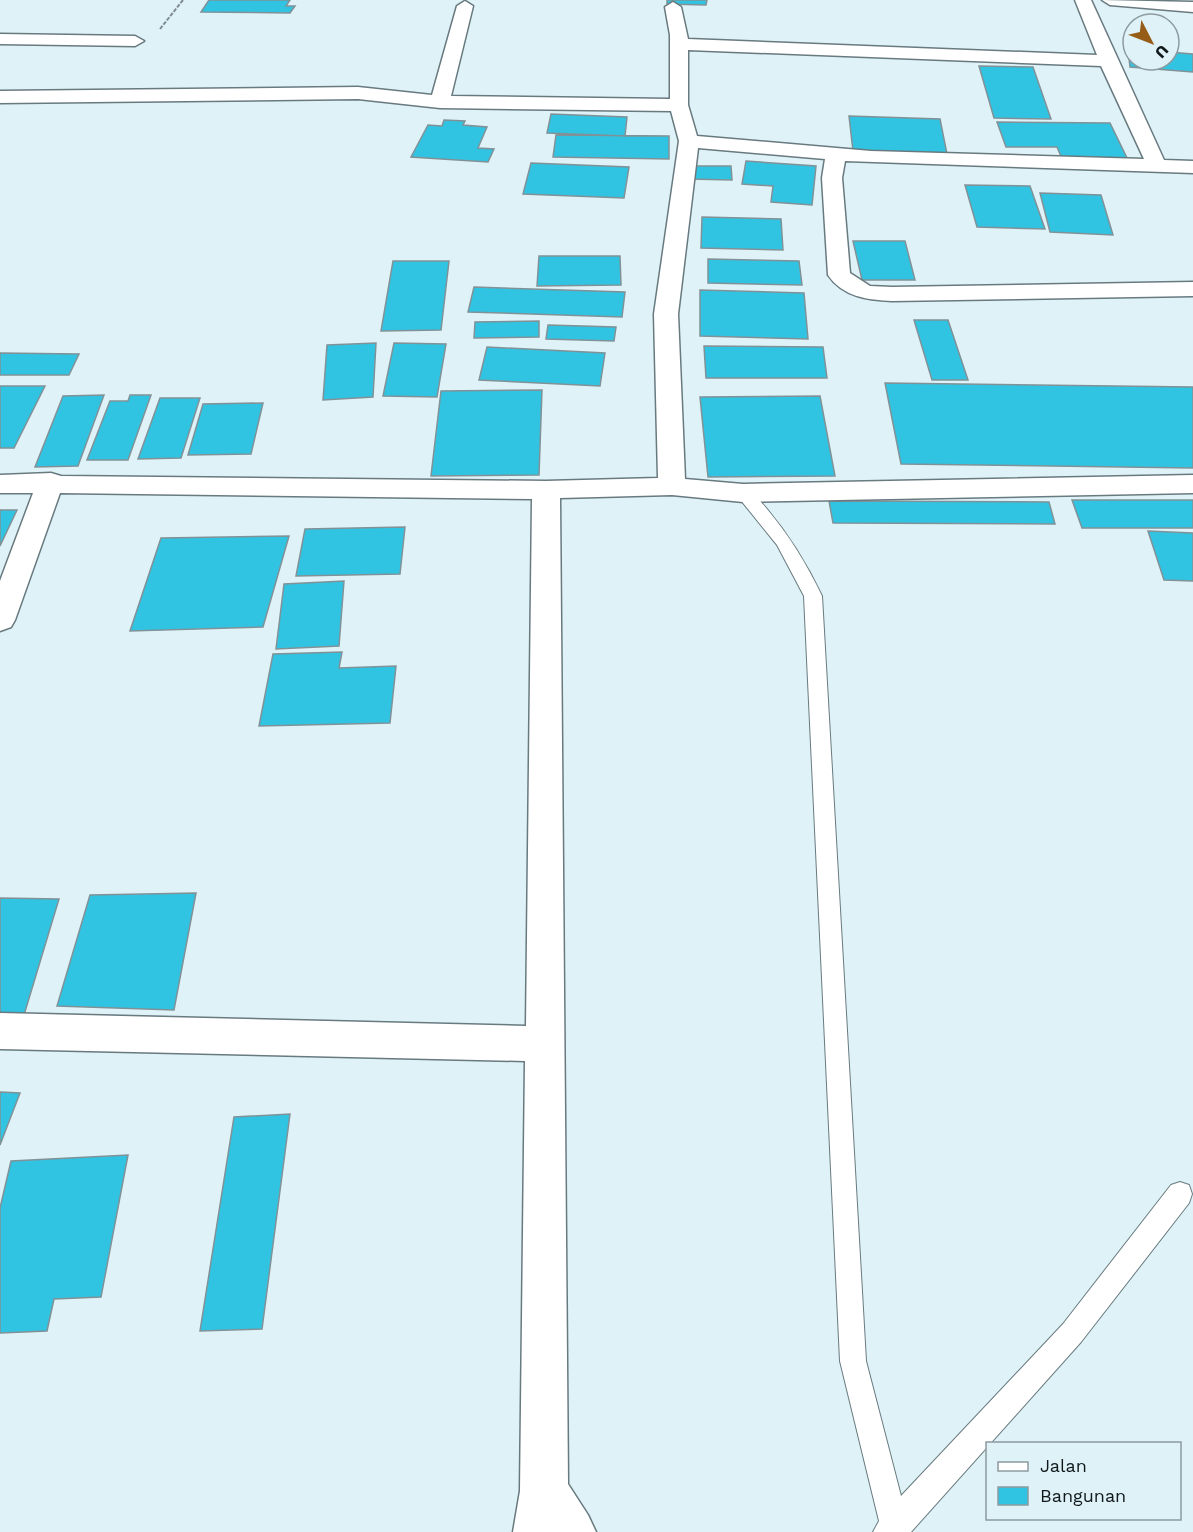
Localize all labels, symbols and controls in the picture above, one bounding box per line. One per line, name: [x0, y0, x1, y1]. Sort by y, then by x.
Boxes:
north arrow: [1121, 12, 1181, 72]
text: U: [1151, 41, 1173, 62]
legend: [986, 1442, 1181, 1520]
text: Jalan: [1040, 1455, 1087, 1476]
text: Bangunan: [1040, 1485, 1126, 1506]

